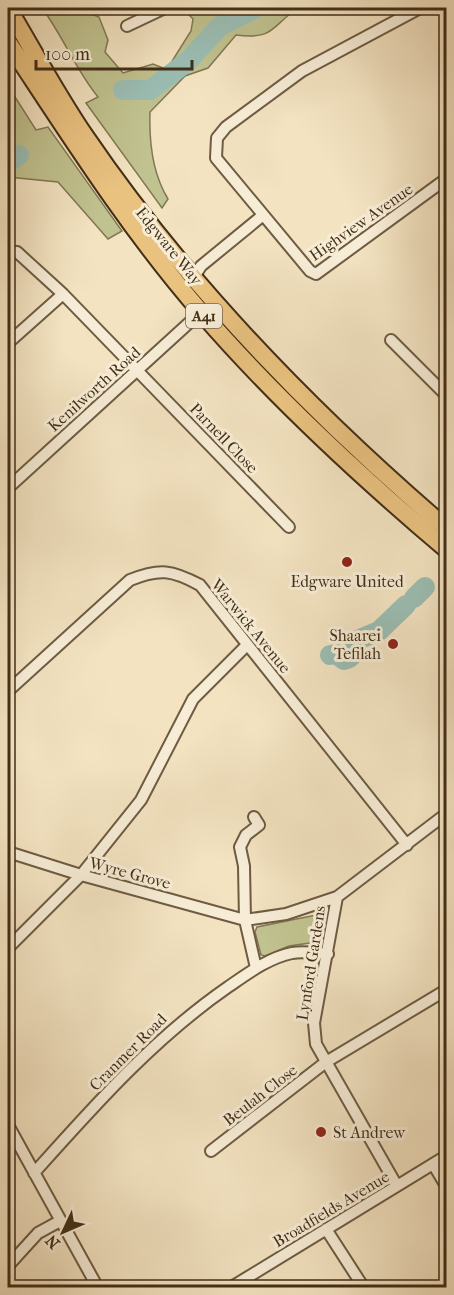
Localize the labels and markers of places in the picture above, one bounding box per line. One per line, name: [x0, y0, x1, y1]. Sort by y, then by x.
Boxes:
marker: Edgware United: [340, 555, 354, 569]
place label: Edgware United: [290, 572, 404, 591]
place label: Shaarei Tefilah: [330, 626, 381, 663]
marker: Shaarei Tefilah: [386, 637, 400, 651]
place label: St Andrew: [333, 1123, 406, 1142]
marker: St Andrew: [314, 1125, 328, 1139]

